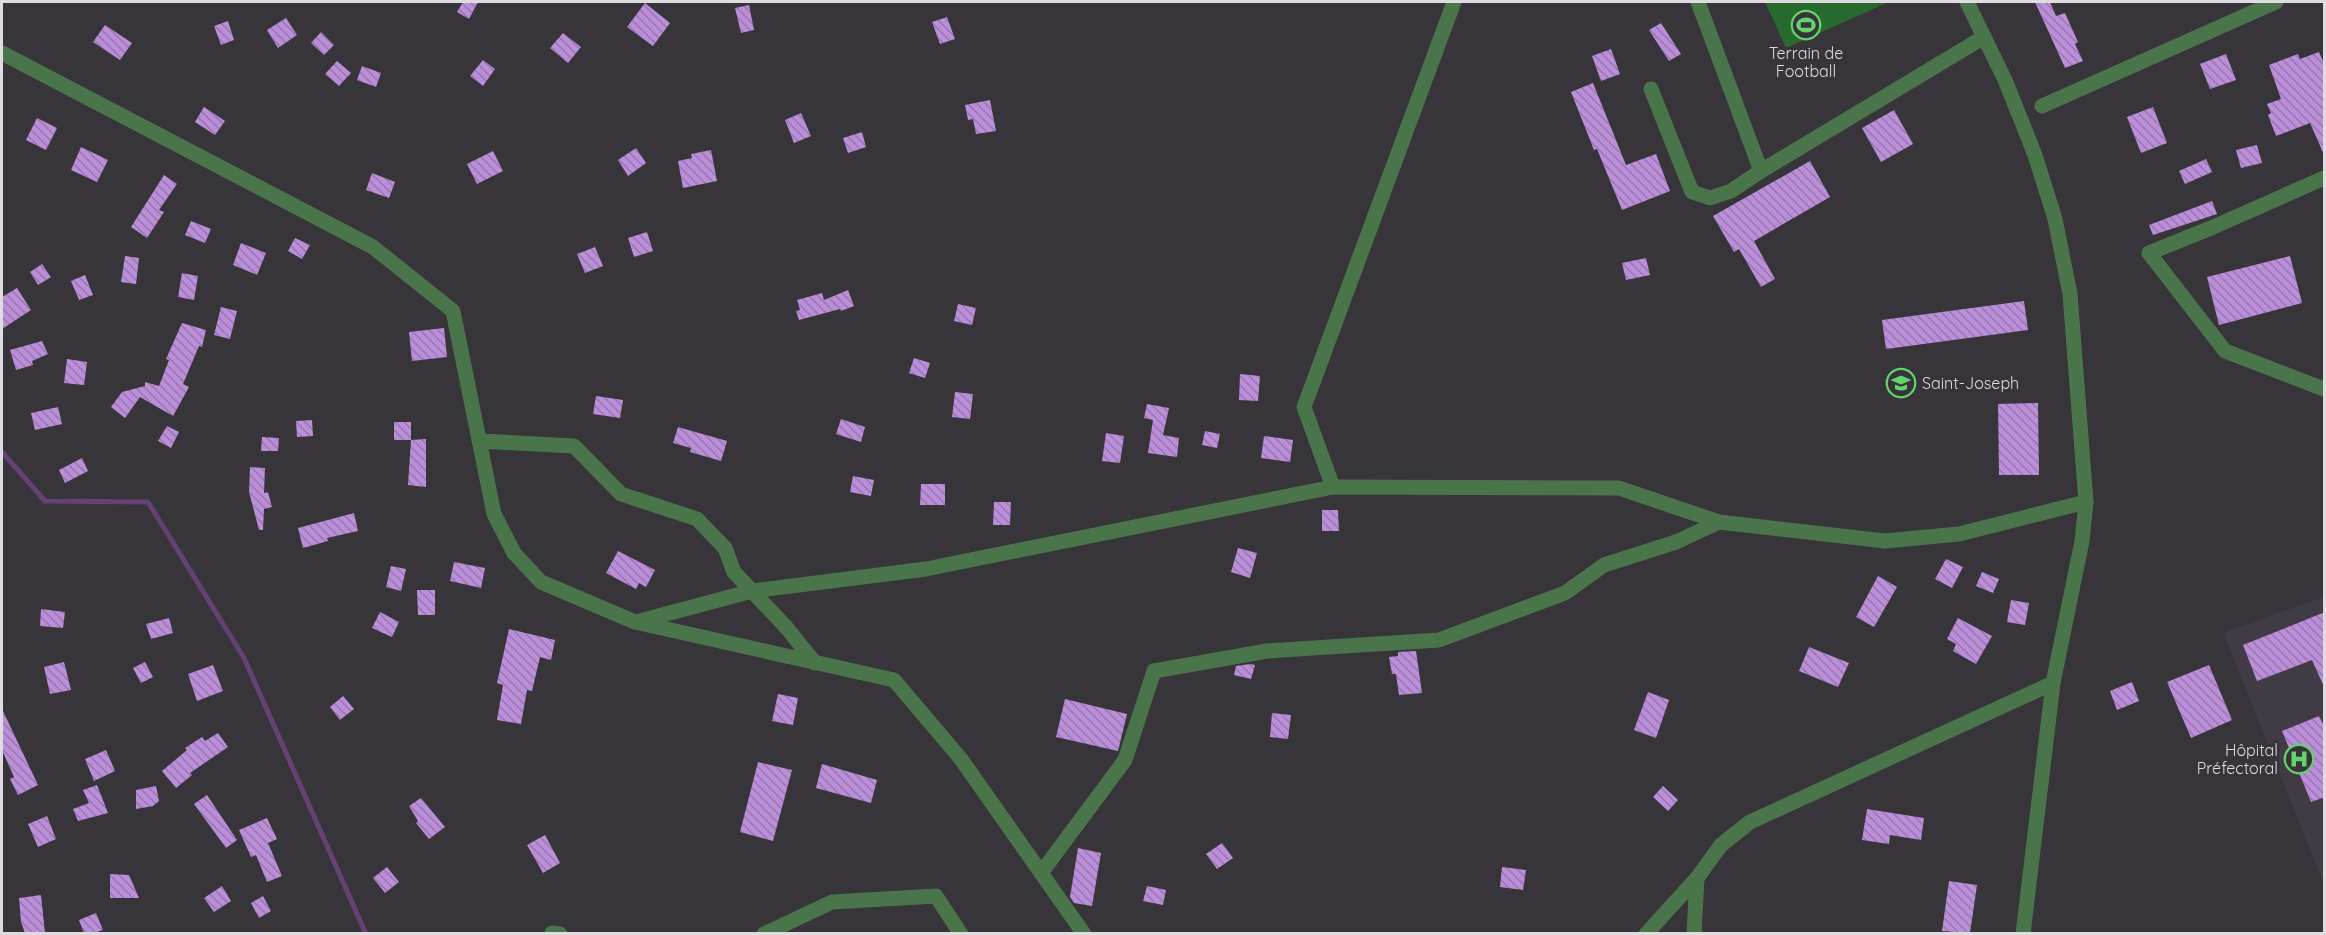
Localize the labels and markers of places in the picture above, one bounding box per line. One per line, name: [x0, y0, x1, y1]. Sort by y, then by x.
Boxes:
sports icon: Terrain de Football: [1790, 9, 1822, 41]
place label: Terrain de Football: [1769, 43, 1843, 81]
school or university icon: Saint-Joseph: [1885, 367, 1917, 399]
place label: Saint-Joseph: [1922, 373, 2019, 393]
place label: Hôpital Préfectoral: [2197, 740, 2278, 778]
hospital icon: Hôpital Préfectoral: [2283, 743, 2315, 775]

